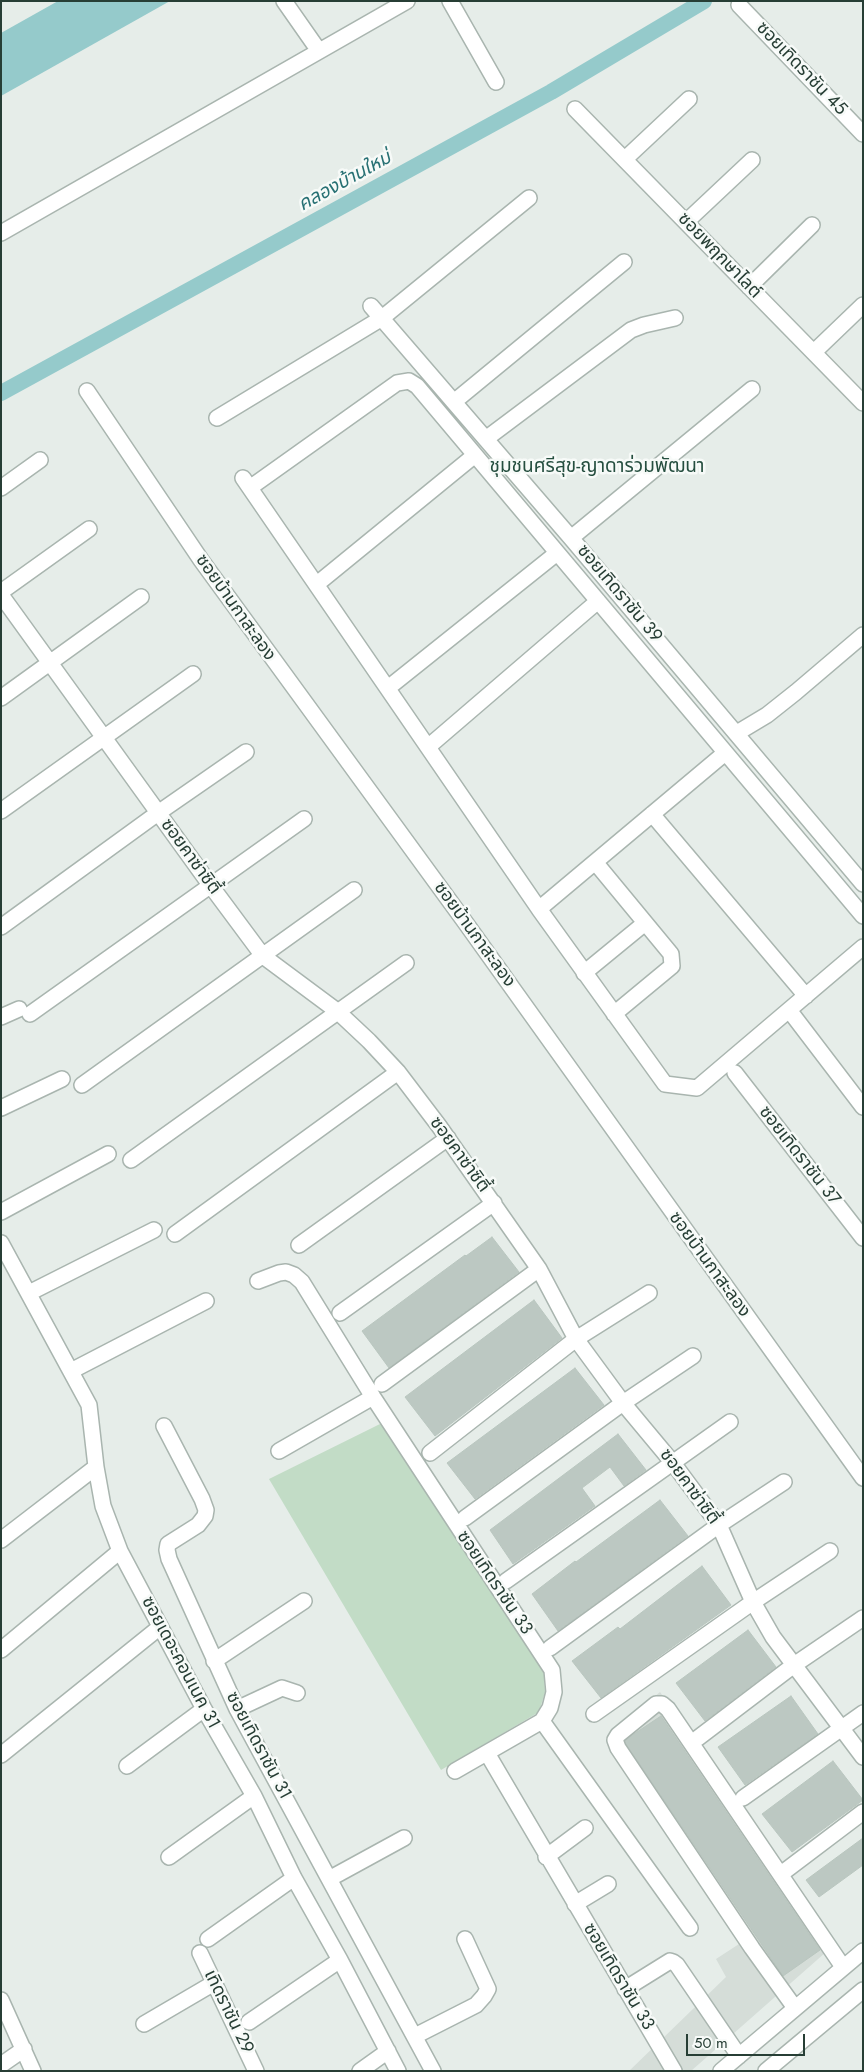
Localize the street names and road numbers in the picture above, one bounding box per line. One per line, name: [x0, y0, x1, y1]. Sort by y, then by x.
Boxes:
street label: ซอยเทิดราชัน 45: [751, 18, 851, 120]
street label: ซอยพฤกษาไลต์: [673, 209, 765, 303]
street label: ซอยเทิดราชัน 39: [572, 541, 666, 647]
street label: ซอยบ้านกาสะลอง: [190, 551, 280, 665]
street label: ซอยคาซ่าซิตี้: [155, 815, 225, 899]
street label: ซอยบ้านกาสะลอง: [429, 878, 519, 992]
street label: ซอยเทิดราชัน 37: [754, 1102, 844, 1210]
street label: ซอยคาซ่าซิตี้: [424, 1113, 494, 1197]
street label: ซอยบ้านกาสะลอง: [664, 1208, 754, 1322]
street label: ซอยคาซ่าซิตี้: [654, 1445, 724, 1529]
street label: ซอยเทิดราชัน 33: [451, 1527, 537, 1639]
street label: ซอยเดอะคอนเนค 31: [136, 1593, 224, 1733]
street label: ซอยเทิดราชัน 31: [221, 1689, 295, 1803]
street label: ซอยเทิดราชัน 33: [578, 1920, 658, 2034]
street label: เทิดราชัน 29: [198, 1967, 258, 2057]

